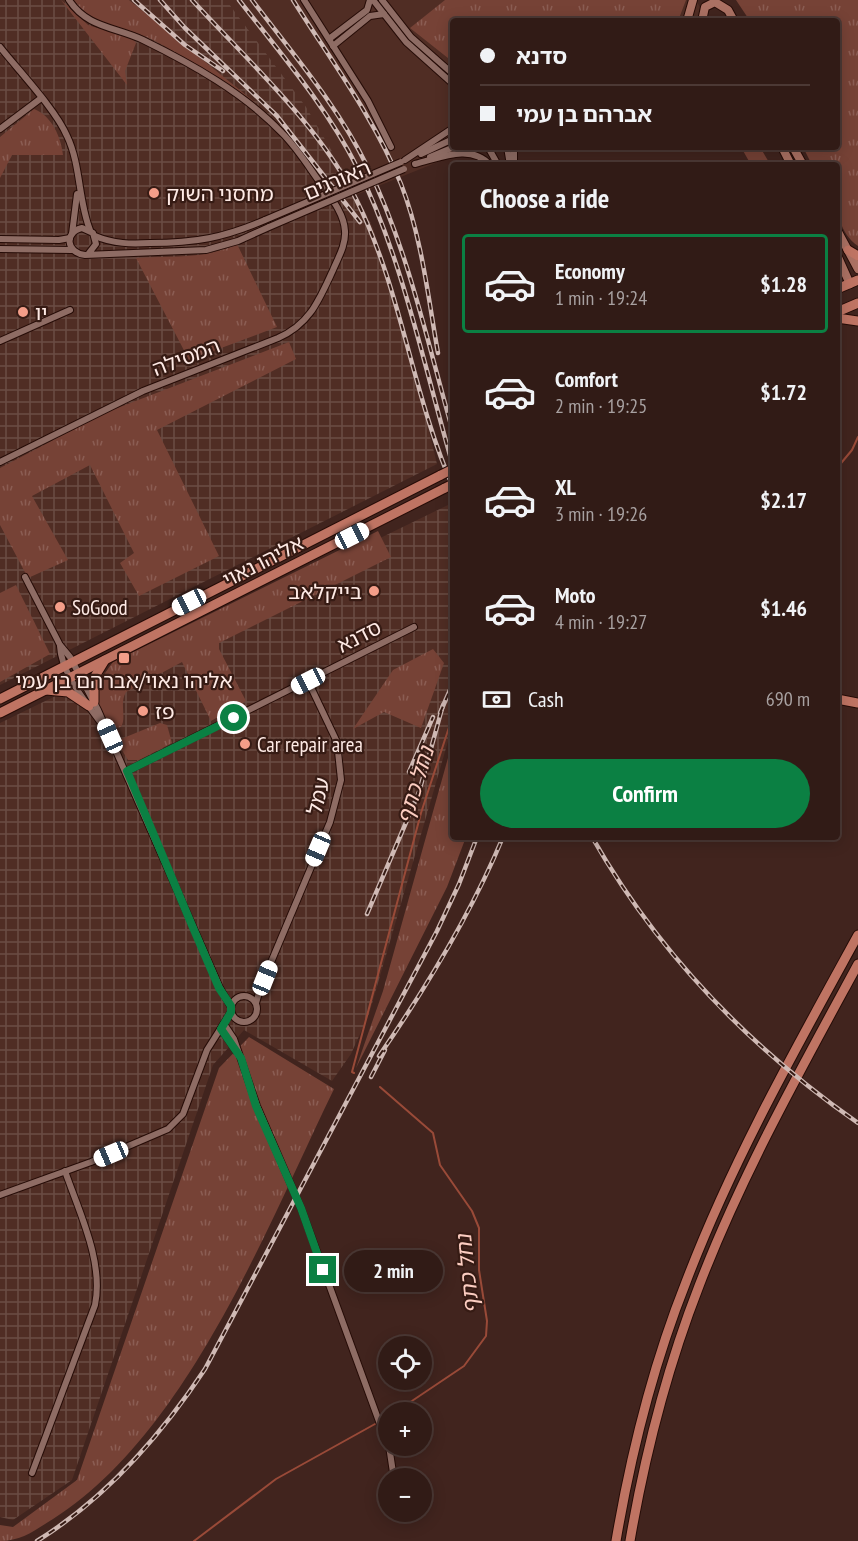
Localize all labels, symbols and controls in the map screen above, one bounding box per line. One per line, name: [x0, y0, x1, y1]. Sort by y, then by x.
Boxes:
text: סדנא: [516, 42, 567, 70]
text: אברהם בן עמי: [516, 100, 652, 128]
street label: האורגים: [299, 154, 375, 206]
place label: מחסני השוק: [166, 180, 274, 207]
text: Choose a ride: [480, 181, 609, 215]
marker: מחסני השוק: [147, 186, 161, 200]
icon: car: [483, 257, 537, 311]
text: Economy: [555, 257, 625, 285]
text: $1.28: [760, 270, 807, 298]
text: 1 min · 19:24: [555, 285, 647, 311]
place label: יו: [35, 299, 48, 326]
marker: יו: [16, 305, 30, 319]
street label: המסילה: [148, 332, 224, 382]
icon: car: [483, 365, 537, 419]
text: Comfort: [555, 365, 618, 393]
text: $1.72: [760, 378, 807, 406]
text: 2 min · 19:25: [555, 393, 647, 419]
icon: car: [483, 473, 537, 527]
text: XL: [555, 473, 576, 501]
text: $2.17: [760, 486, 807, 514]
text: 3 min · 19:26: [555, 501, 647, 527]
car: [332, 520, 372, 552]
street label: אליהו נאוי: [218, 529, 308, 593]
place label: בייקלאב: [288, 578, 362, 605]
icon: car: [483, 581, 537, 635]
text: Moto: [555, 581, 596, 609]
marker: בייקלאב: [367, 584, 381, 598]
car: [169, 586, 209, 618]
place label: SoGood: [72, 594, 128, 621]
text: $1.46: [760, 594, 807, 622]
marker: SoGood: [53, 600, 67, 614]
text: 4 min · 19:27: [555, 609, 647, 635]
street label: סדנא: [332, 614, 386, 658]
marker: אליהו נאוי/אברהם בן עמי: [117, 651, 131, 665]
car: [288, 665, 328, 697]
place label: אליהו נאוי/אברהם בן עמי: [15, 667, 233, 694]
icon: cash: [480, 683, 513, 716]
text: Cash: [528, 685, 564, 713]
text: 690 m: [766, 686, 810, 712]
place label: פז: [155, 698, 175, 725]
marker: פז: [136, 704, 150, 718]
route start: [220, 704, 247, 731]
car: [94, 716, 126, 756]
place label: Car repair area: [257, 731, 363, 758]
marker: Car repair area: [238, 737, 252, 751]
water label: נחל כתף: [390, 742, 440, 827]
button: Confirm: [480, 759, 810, 828]
street label: עמל: [300, 775, 336, 817]
car: [303, 829, 333, 869]
car: [250, 958, 280, 998]
car: [91, 1139, 131, 1169]
water label: נחל כתף: [449, 1232, 485, 1315]
callout: 2 min: [344, 1249, 443, 1291]
route end: [309, 1256, 336, 1283]
text: 2 min: [373, 1258, 414, 1284]
map controls: [378, 1336, 432, 1522]
button: locate: [378, 1336, 432, 1390]
button: +: [378, 1402, 432, 1456]
button: −: [378, 1468, 432, 1522]

